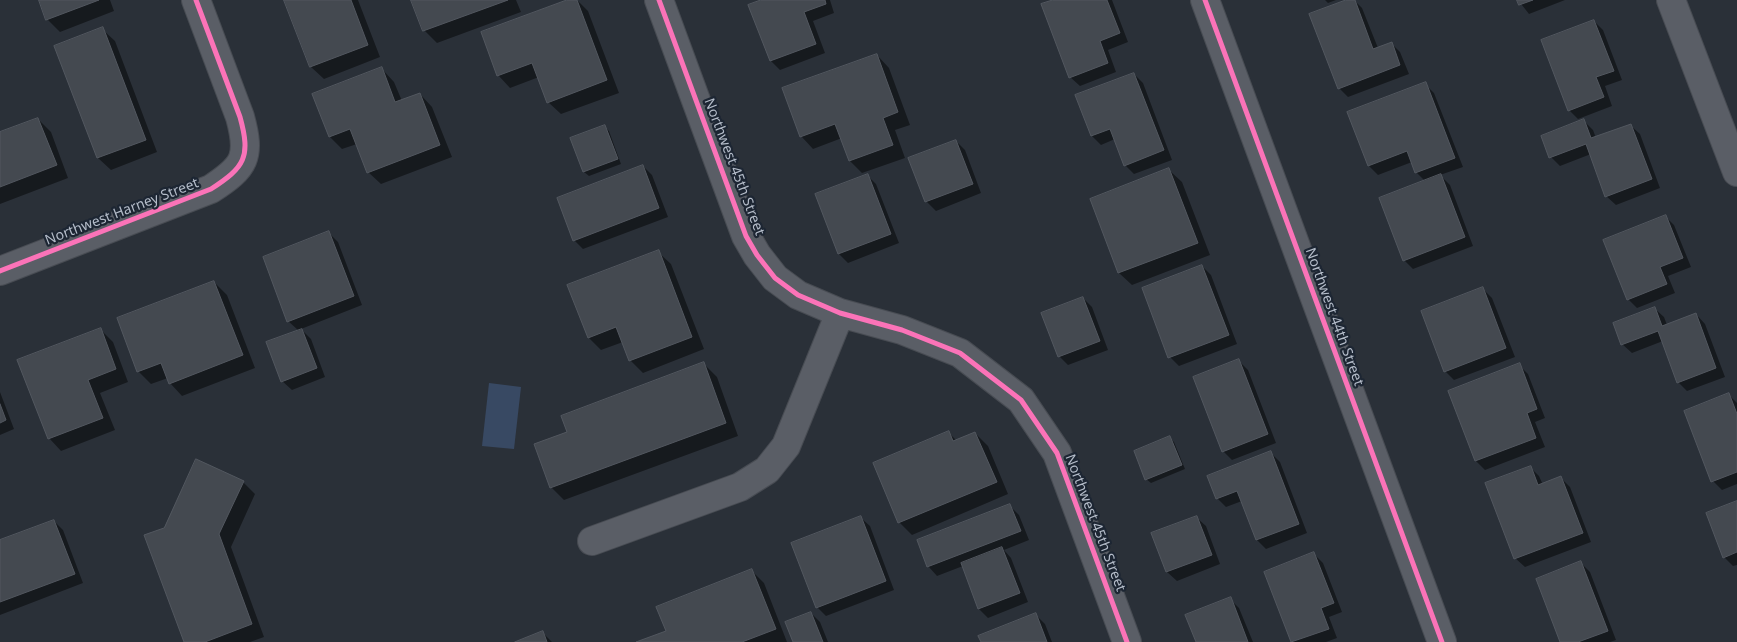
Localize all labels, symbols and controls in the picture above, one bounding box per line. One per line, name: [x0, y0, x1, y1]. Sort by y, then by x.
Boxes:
street label: Northwest 45th Street: [700, 96, 768, 238]
street label: Northwest Harney Street: [43, 175, 201, 249]
street label: Northwest 44th Street: [1301, 246, 1367, 388]
street label: Northwest 45th Street: [1061, 452, 1129, 594]

